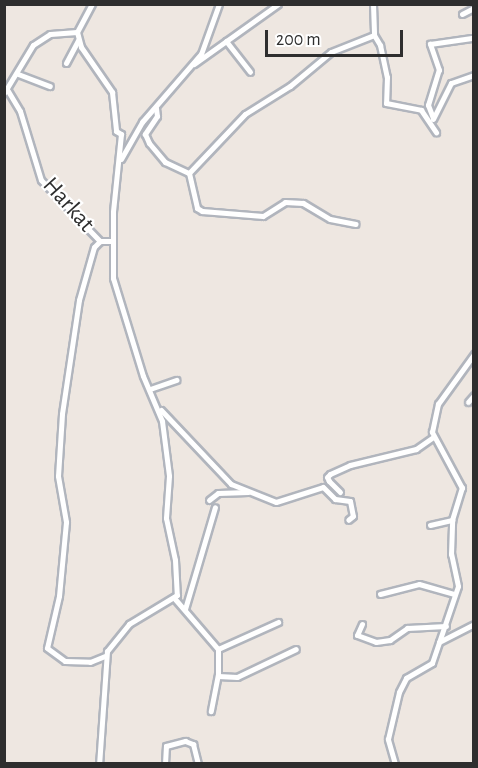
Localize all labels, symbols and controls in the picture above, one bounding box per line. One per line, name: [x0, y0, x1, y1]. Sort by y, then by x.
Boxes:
scale bar: [268, 18, 406, 56]
text: 200 m: [276, 31, 321, 49]
street label: Harkat: [36, 172, 100, 238]

